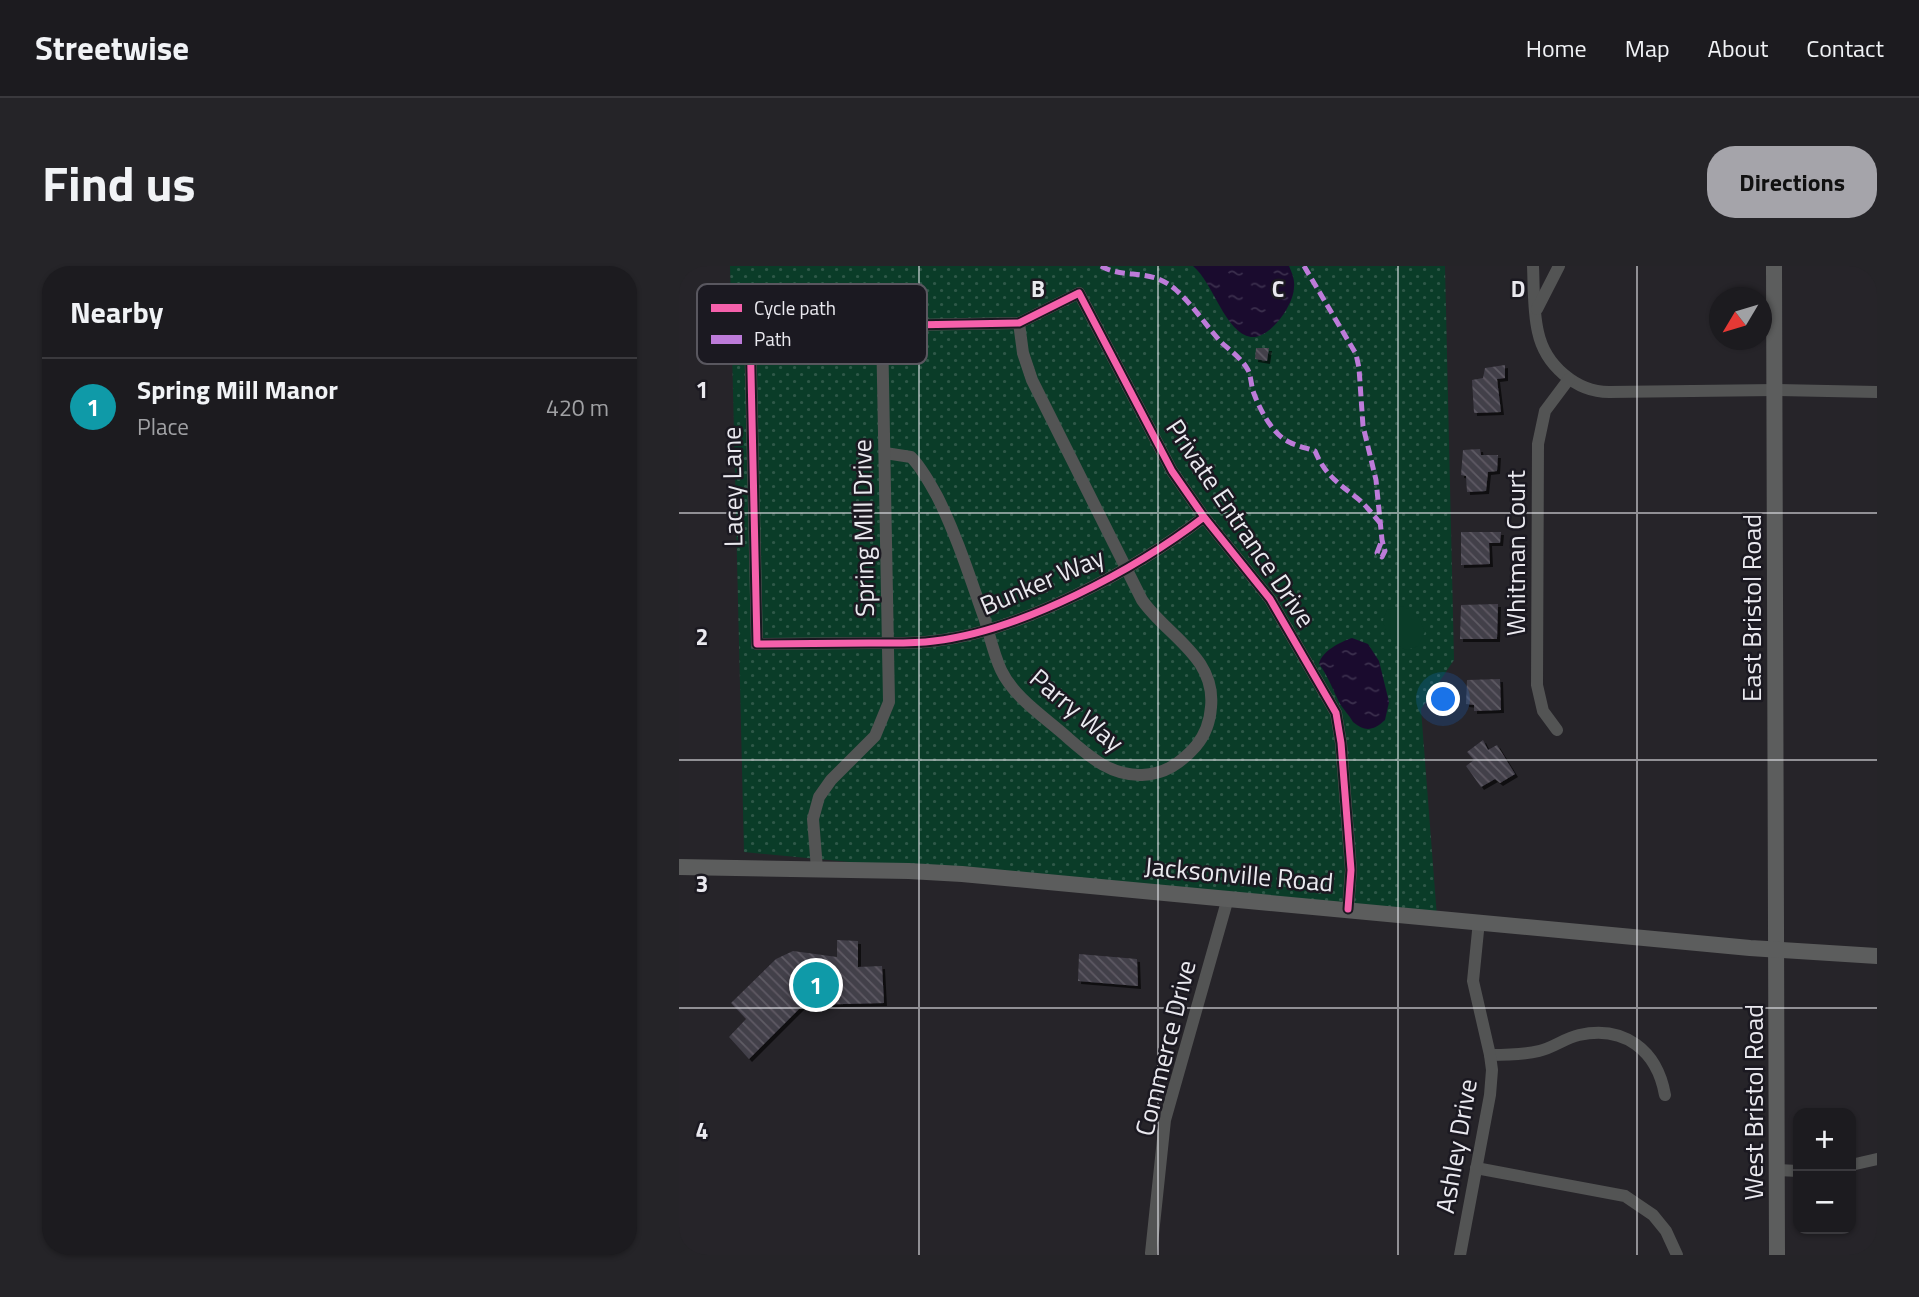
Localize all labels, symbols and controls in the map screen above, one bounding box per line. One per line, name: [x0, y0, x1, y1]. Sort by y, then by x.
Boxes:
text: Streetwise: [35, 23, 189, 73]
text: Home: [1526, 30, 1587, 66]
text: Map: [1625, 30, 1670, 66]
text: About: [1708, 30, 1768, 66]
text: Contact: [1806, 30, 1884, 66]
text: Find us: [42, 145, 196, 220]
button: Directions: [1707, 146, 1877, 218]
text: B: [1031, 271, 1045, 306]
text: C: [1272, 271, 1284, 306]
text: D: [1511, 271, 1525, 306]
legend: [697, 284, 927, 364]
north arrow: [1709, 287, 1772, 350]
text: Nearby: [70, 289, 163, 335]
text: Cycle path: [754, 293, 836, 322]
text: Path: [754, 324, 792, 353]
text: Spring Mill Manor: [137, 370, 338, 409]
text: 1: [696, 372, 708, 407]
text: 1: [87, 390, 99, 425]
text: 420 m: [546, 390, 609, 425]
text: Place: [137, 409, 189, 444]
street label: Private Entrance Drive: [1157, 411, 1325, 635]
street label: Lacey Lane: [711, 426, 753, 548]
street label: Spring Mill Drive: [842, 439, 884, 617]
street label: Whitman Court: [1496, 470, 1535, 636]
street label: East Bristol Road: [1732, 514, 1771, 702]
street label: Bunker Way: [974, 537, 1110, 625]
text: 2: [696, 619, 708, 654]
street label: Parry Way: [1021, 659, 1133, 761]
your location: [1426, 682, 1460, 716]
street label: Jacksonville Road: [1143, 846, 1335, 902]
text: 3: [696, 866, 708, 901]
street label: Commerce Drive: [1124, 956, 1206, 1140]
pin: 1: [793, 959, 839, 1011]
street label: West Bristol Road: [1734, 1004, 1773, 1200]
street label: Ashley Drive: [1425, 1076, 1487, 1216]
map controls: [1793, 1108, 1856, 1234]
button: +: [1793, 1108, 1856, 1171]
text: 4: [696, 1113, 708, 1148]
button: −: [1793, 1171, 1856, 1234]

